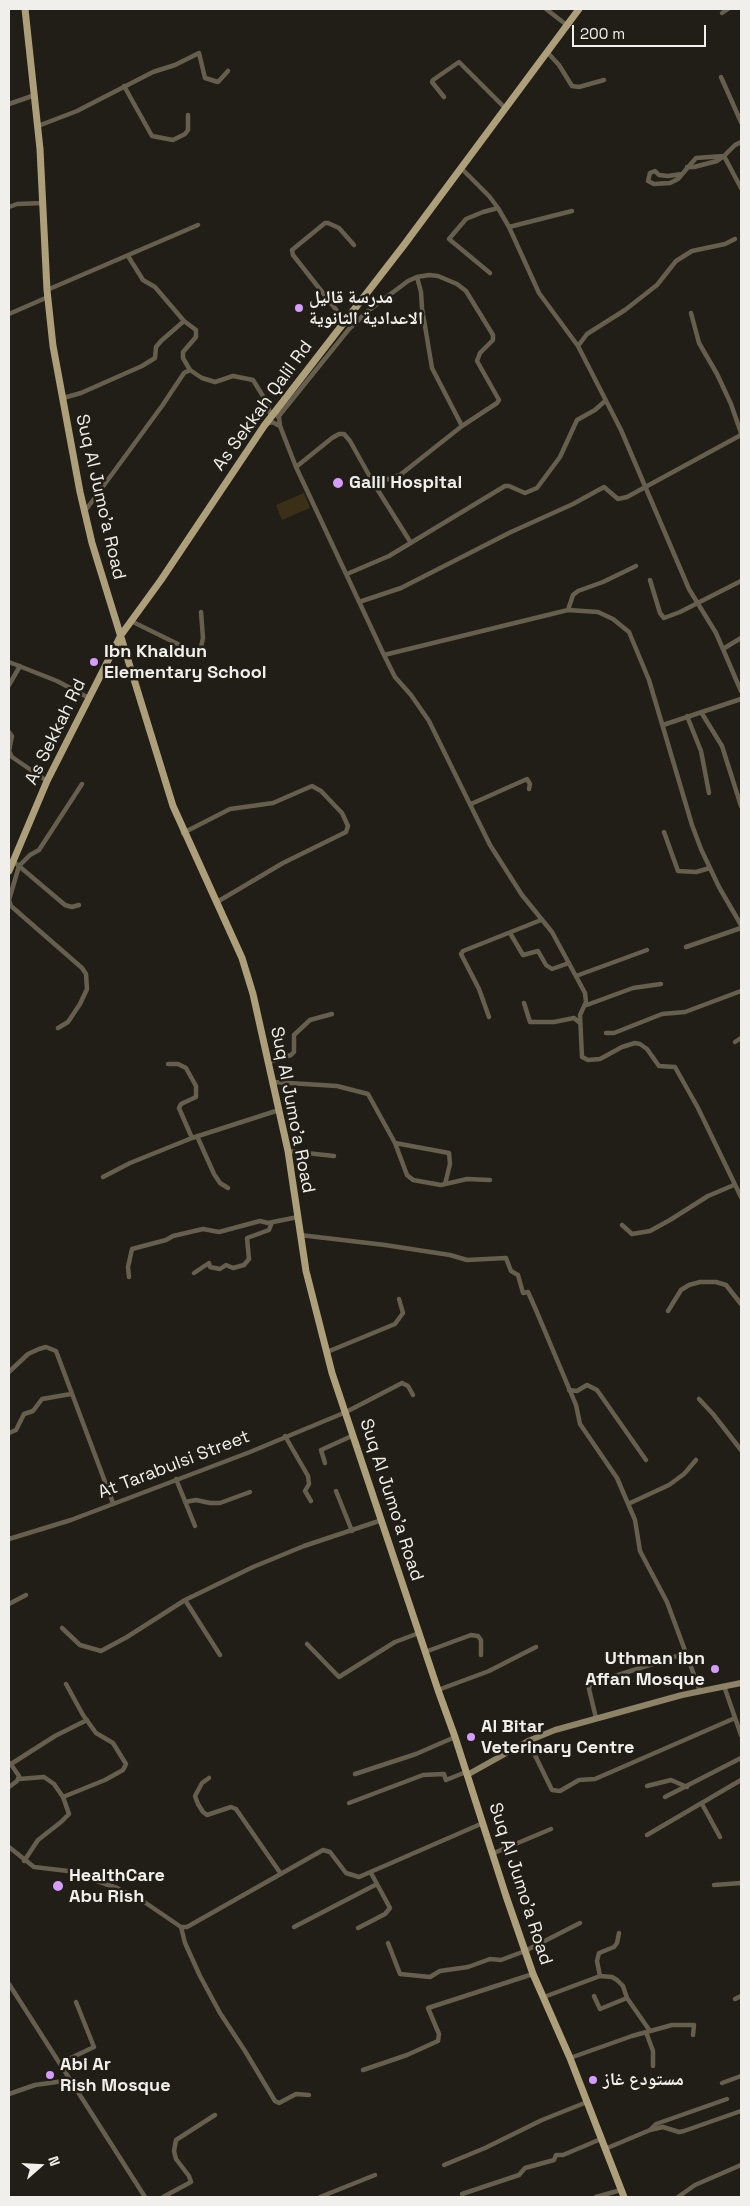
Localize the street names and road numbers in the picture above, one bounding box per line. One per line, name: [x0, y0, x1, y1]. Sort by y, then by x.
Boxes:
street label: As Sekkah Qalil Rd: [209, 337, 317, 475]
street label: Suq Al Jumo’a Road: [70, 412, 130, 582]
street label: As Sekkah Rd: [21, 675, 91, 789]
street label: Suq Al Jumo’a Road: [265, 1025, 319, 1195]
street label: Suq Al Jumo’a Road: [355, 1416, 427, 1584]
street label: At Tarabulsi Street: [95, 1426, 253, 1504]
street label: Suq Al Jumo’a Road: [484, 1800, 556, 1968]

